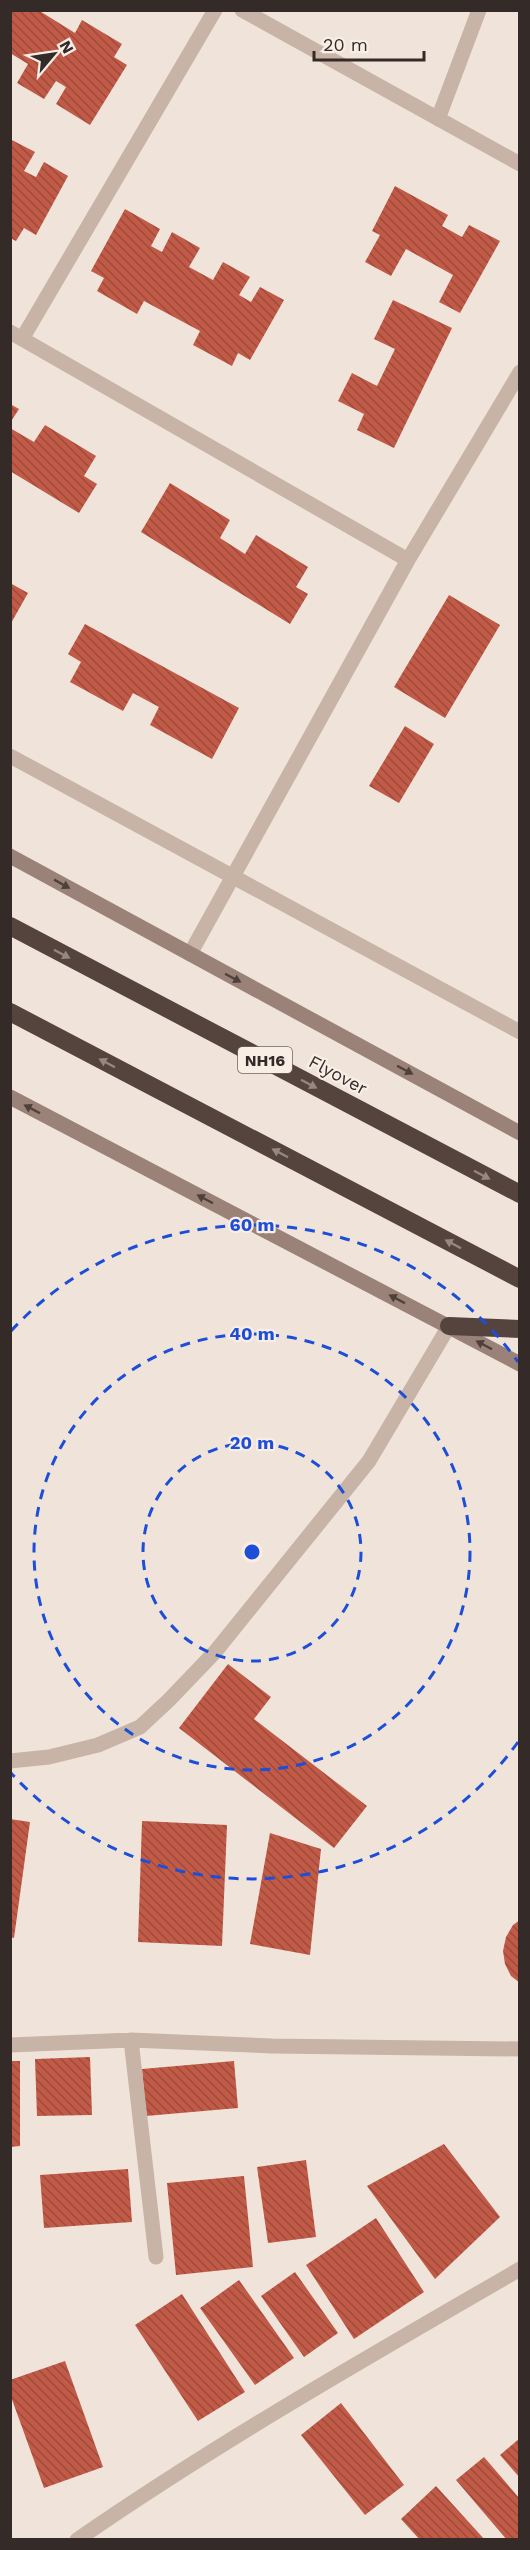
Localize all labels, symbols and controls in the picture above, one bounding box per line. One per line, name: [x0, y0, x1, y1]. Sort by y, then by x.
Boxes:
north arrow: [24, 24, 84, 84]
scale bar: [314, 24, 424, 62]
text: 20 m: [323, 34, 368, 55]
text: N: [55, 37, 78, 57]
one-way arrow: [54, 879, 71, 889]
one-way arrow: [54, 949, 71, 959]
one-way arrow: [225, 973, 242, 983]
road number: NH16: [238, 1047, 292, 1073]
street label: Flyover: [305, 1050, 371, 1099]
one-way arrow: [99, 1058, 116, 1068]
one-way arrow: [396, 1065, 413, 1075]
one-way arrow: [301, 1079, 318, 1089]
one-way arrow: [23, 1104, 40, 1114]
one-way arrow: [271, 1148, 288, 1158]
one-way arrow: [473, 1170, 490, 1179]
one-way arrow: [196, 1194, 213, 1204]
text: 60 m: [230, 1214, 274, 1235]
one-way arrow: [444, 1239, 461, 1249]
one-way arrow: [388, 1294, 405, 1303]
text: 40 m: [229, 1323, 275, 1344]
one-way arrow: [475, 1340, 492, 1350]
text: 20 m: [230, 1432, 274, 1453]
centre of rings: [242, 1542, 262, 1562]

